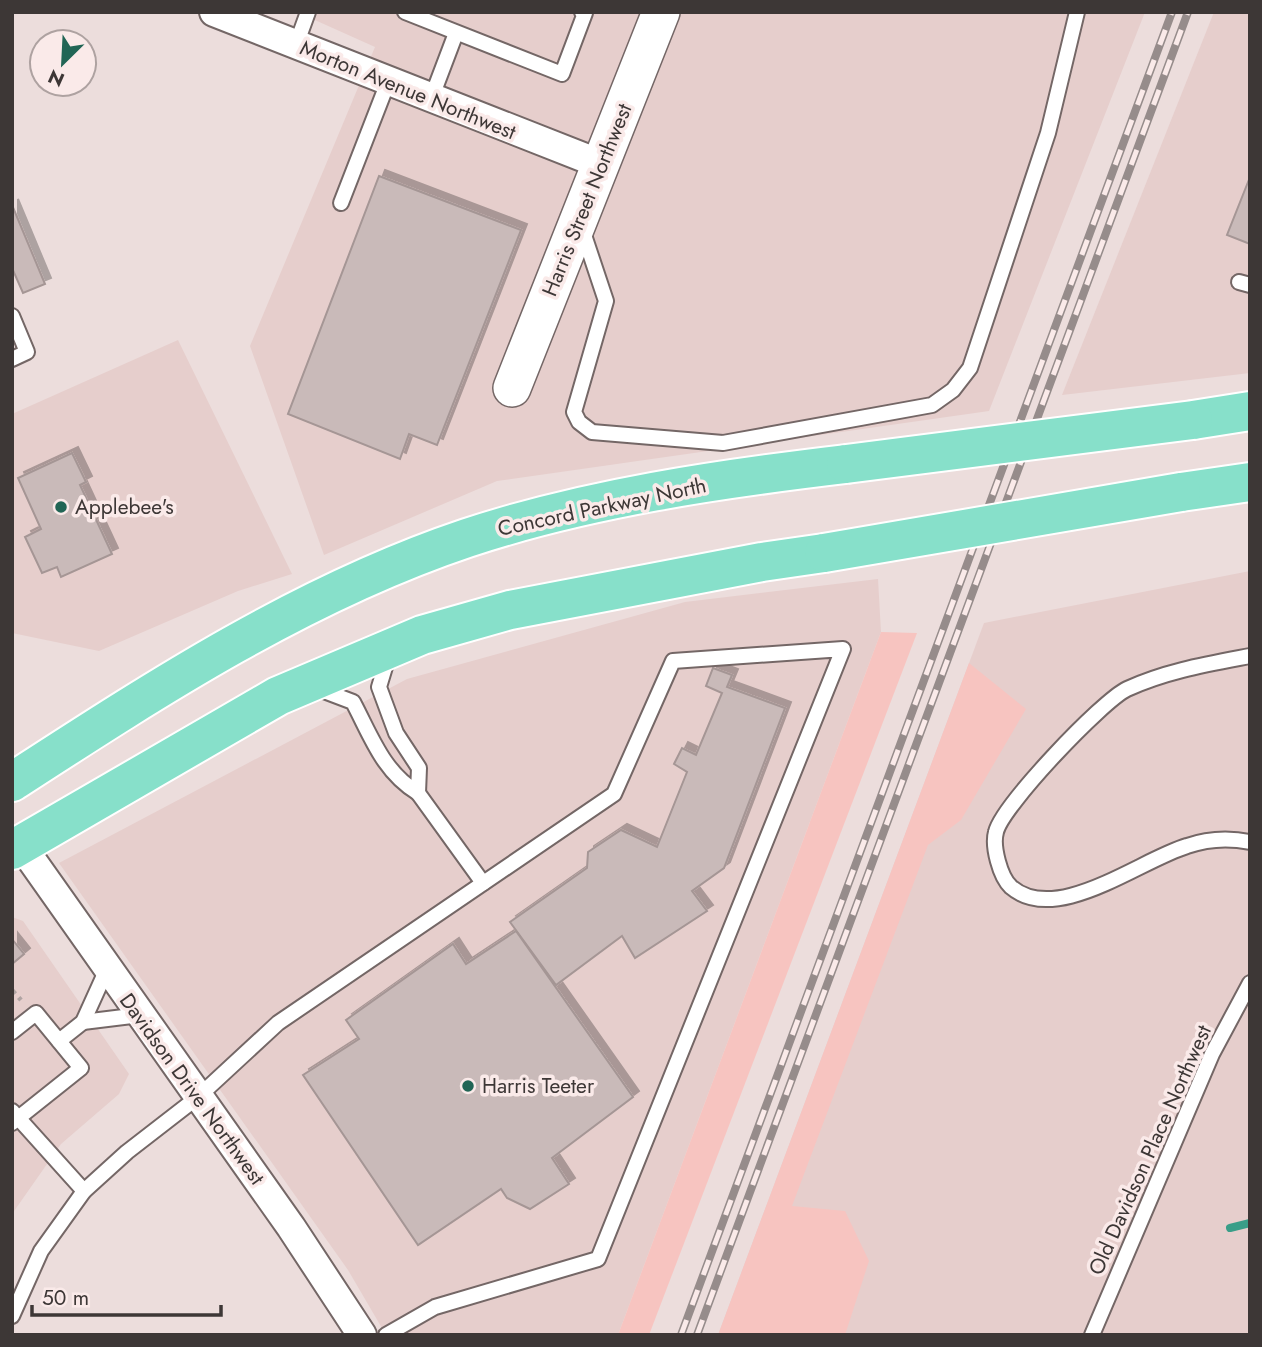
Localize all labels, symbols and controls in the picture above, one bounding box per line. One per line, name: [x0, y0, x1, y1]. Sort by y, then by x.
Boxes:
north arrow: [28, 28, 98, 98]
street label: Morton Avenue Northwest: [296, 33, 520, 147]
text: N: [44, 63, 69, 93]
street label: Harris Street Northwest: [535, 99, 639, 301]
street label: Concord Parkway North: [495, 470, 709, 544]
place label: Applebee's: [75, 492, 174, 522]
marker: Applebee's: [53, 499, 69, 515]
street label: Davidson Drive Northwest: [112, 987, 272, 1191]
street label: Old Davidson Place Northwest: [1081, 1020, 1219, 1280]
place label: Harris Teeter: [482, 1071, 595, 1101]
marker: Harris Teeter: [460, 1078, 476, 1094]
scale bar: [32, 1274, 220, 1318]
text: 50 m: [42, 1283, 89, 1313]

